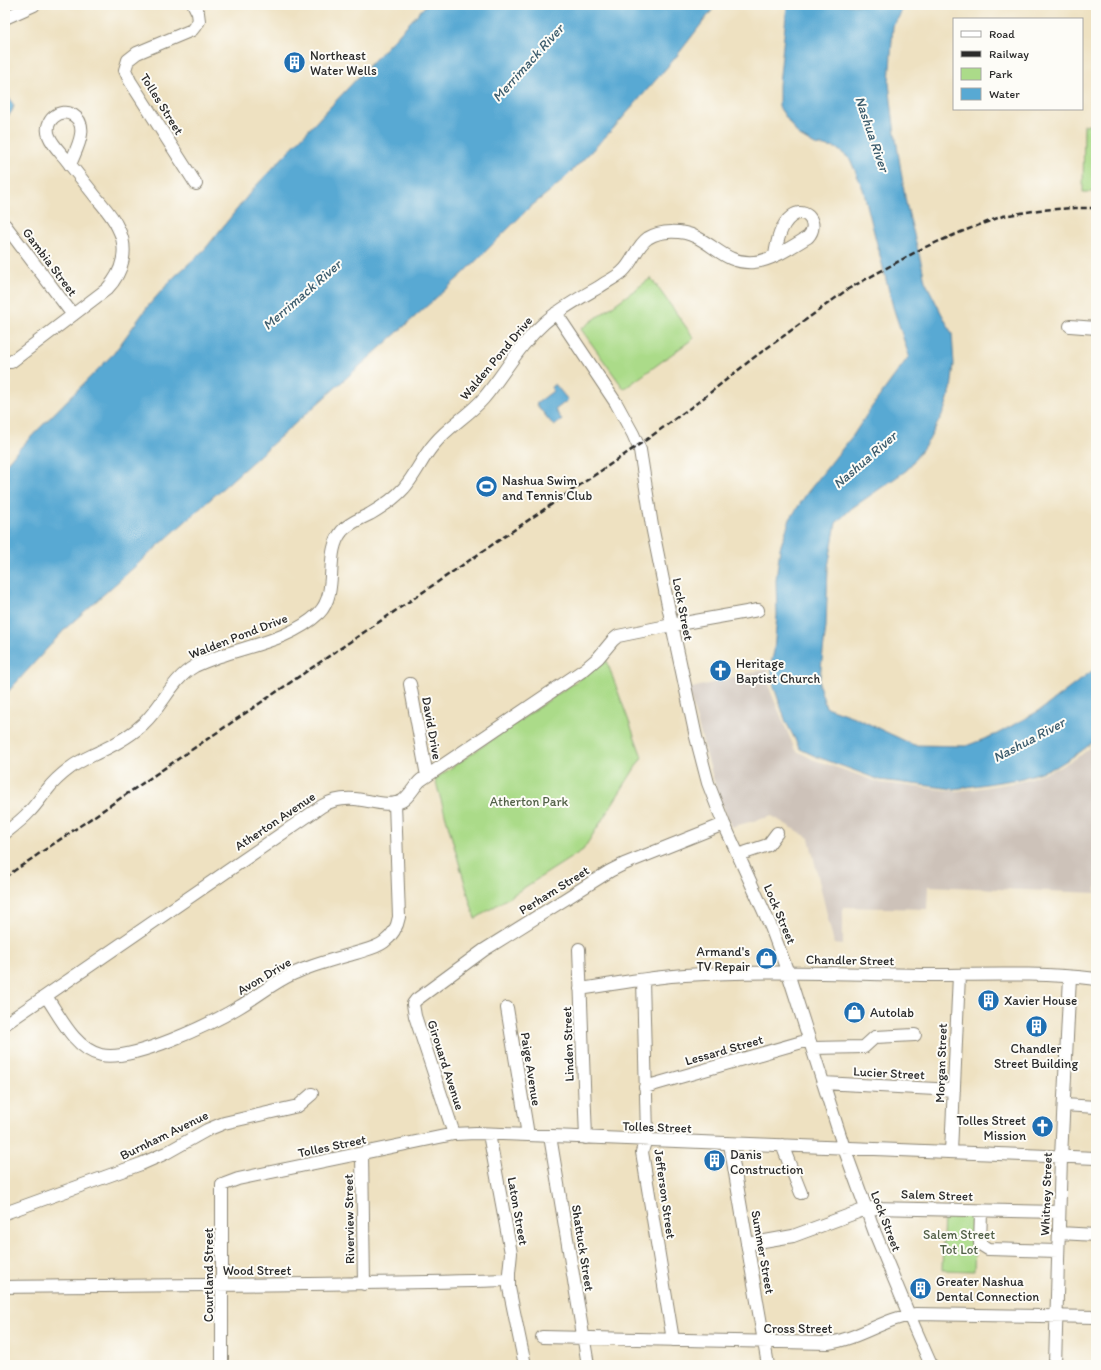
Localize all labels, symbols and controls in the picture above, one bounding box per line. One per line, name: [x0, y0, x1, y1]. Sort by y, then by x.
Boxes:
legend: [953, 18, 1083, 110]
water label: Merrimack River: [489, 20, 568, 105]
text: Road: [989, 27, 1015, 41]
text: Railway: [989, 47, 1029, 61]
place label: Northeast Water Wells: [310, 48, 377, 78]
building icon: Northeast Water Wells: [281, 49, 307, 75]
text: Park: [989, 67, 1013, 81]
street label: Tolles Street: [137, 71, 187, 138]
text: Water: [989, 87, 1020, 101]
water label: Nashua River: [851, 94, 893, 175]
street label: Gambia Street: [20, 225, 80, 299]
water label: Merrimack River: [259, 255, 346, 334]
street label: Walden Pond Drive: [457, 313, 535, 403]
water label: Nashua River: [830, 427, 901, 492]
place label: Nashua Swim and Tennis Club: [502, 473, 592, 503]
sports icon: Nashua Swim and Tennis Club: [473, 474, 499, 500]
street label: Lock Street: [670, 576, 696, 642]
street label: Walden Pond Drive: [186, 610, 290, 662]
place label: Heritage Baptist Church: [736, 656, 820, 686]
church icon: Heritage Baptist Church: [707, 657, 733, 683]
street label: David Drive: [419, 695, 445, 761]
water label: Nashua River: [990, 713, 1069, 766]
street label: Atherton Avenue: [232, 789, 318, 853]
park label: Atherton Park: [490, 794, 569, 809]
street label: Perham Street: [516, 862, 592, 917]
street label: Lock Street: [761, 882, 799, 946]
place label: Armand's TV Repair: [696, 944, 750, 974]
shop icon: Armand's TV Repair: [753, 945, 779, 971]
street label: Chandler Street: [806, 952, 895, 968]
street label: Avon Drive: [234, 954, 294, 998]
building icon: Xavier House: [975, 987, 1001, 1013]
place label: Xavier House: [1004, 993, 1077, 1008]
shop icon: Autolab: [841, 999, 867, 1025]
place label: Autolab: [870, 1005, 914, 1020]
street label: Linden Street: [559, 1006, 577, 1082]
building icon: Chandler Street Building: [1023, 1013, 1049, 1039]
street label: Girouard Avenue: [424, 1018, 468, 1112]
street label: Morgan Street: [932, 1023, 950, 1103]
street label: Paige Avenue: [518, 1031, 544, 1107]
street label: Lessard Street: [683, 1032, 765, 1068]
place label: Chandler Street Building: [994, 1041, 1078, 1071]
street label: Lucier Street: [853, 1064, 925, 1082]
street label: Burnham Avenue: [117, 1107, 211, 1163]
place label: Tolles Street Mission: [957, 1113, 1027, 1143]
church icon: Tolles Street Mission: [1029, 1114, 1055, 1140]
street label: Tolles Street: [622, 1118, 692, 1136]
street label: Tolles Street: [296, 1131, 368, 1161]
place label: Danis Construction: [730, 1147, 804, 1177]
street label: Jefferson Street: [651, 1148, 679, 1240]
building icon: Danis Construction: [701, 1148, 727, 1174]
street label: Whitney Street: [1037, 1152, 1055, 1236]
street label: Riverview Street: [341, 1174, 357, 1264]
street label: Laton Street: [505, 1176, 531, 1247]
street label: Salem Street: [901, 1186, 973, 1204]
street label: Lock Street: [868, 1189, 904, 1253]
street label: Shattuck Street: [569, 1204, 597, 1292]
street label: Summer Street: [748, 1209, 778, 1295]
park label: Salem Street Tot Lot: [923, 1227, 995, 1257]
street label: Courtland Street: [201, 1228, 216, 1322]
street label: Wood Street: [223, 1263, 291, 1278]
place label: Greater Nashua Dental Connection: [936, 1274, 1039, 1304]
building icon: Greater Nashua Dental Connection: [907, 1275, 933, 1301]
street label: Cross Street: [764, 1321, 833, 1336]

